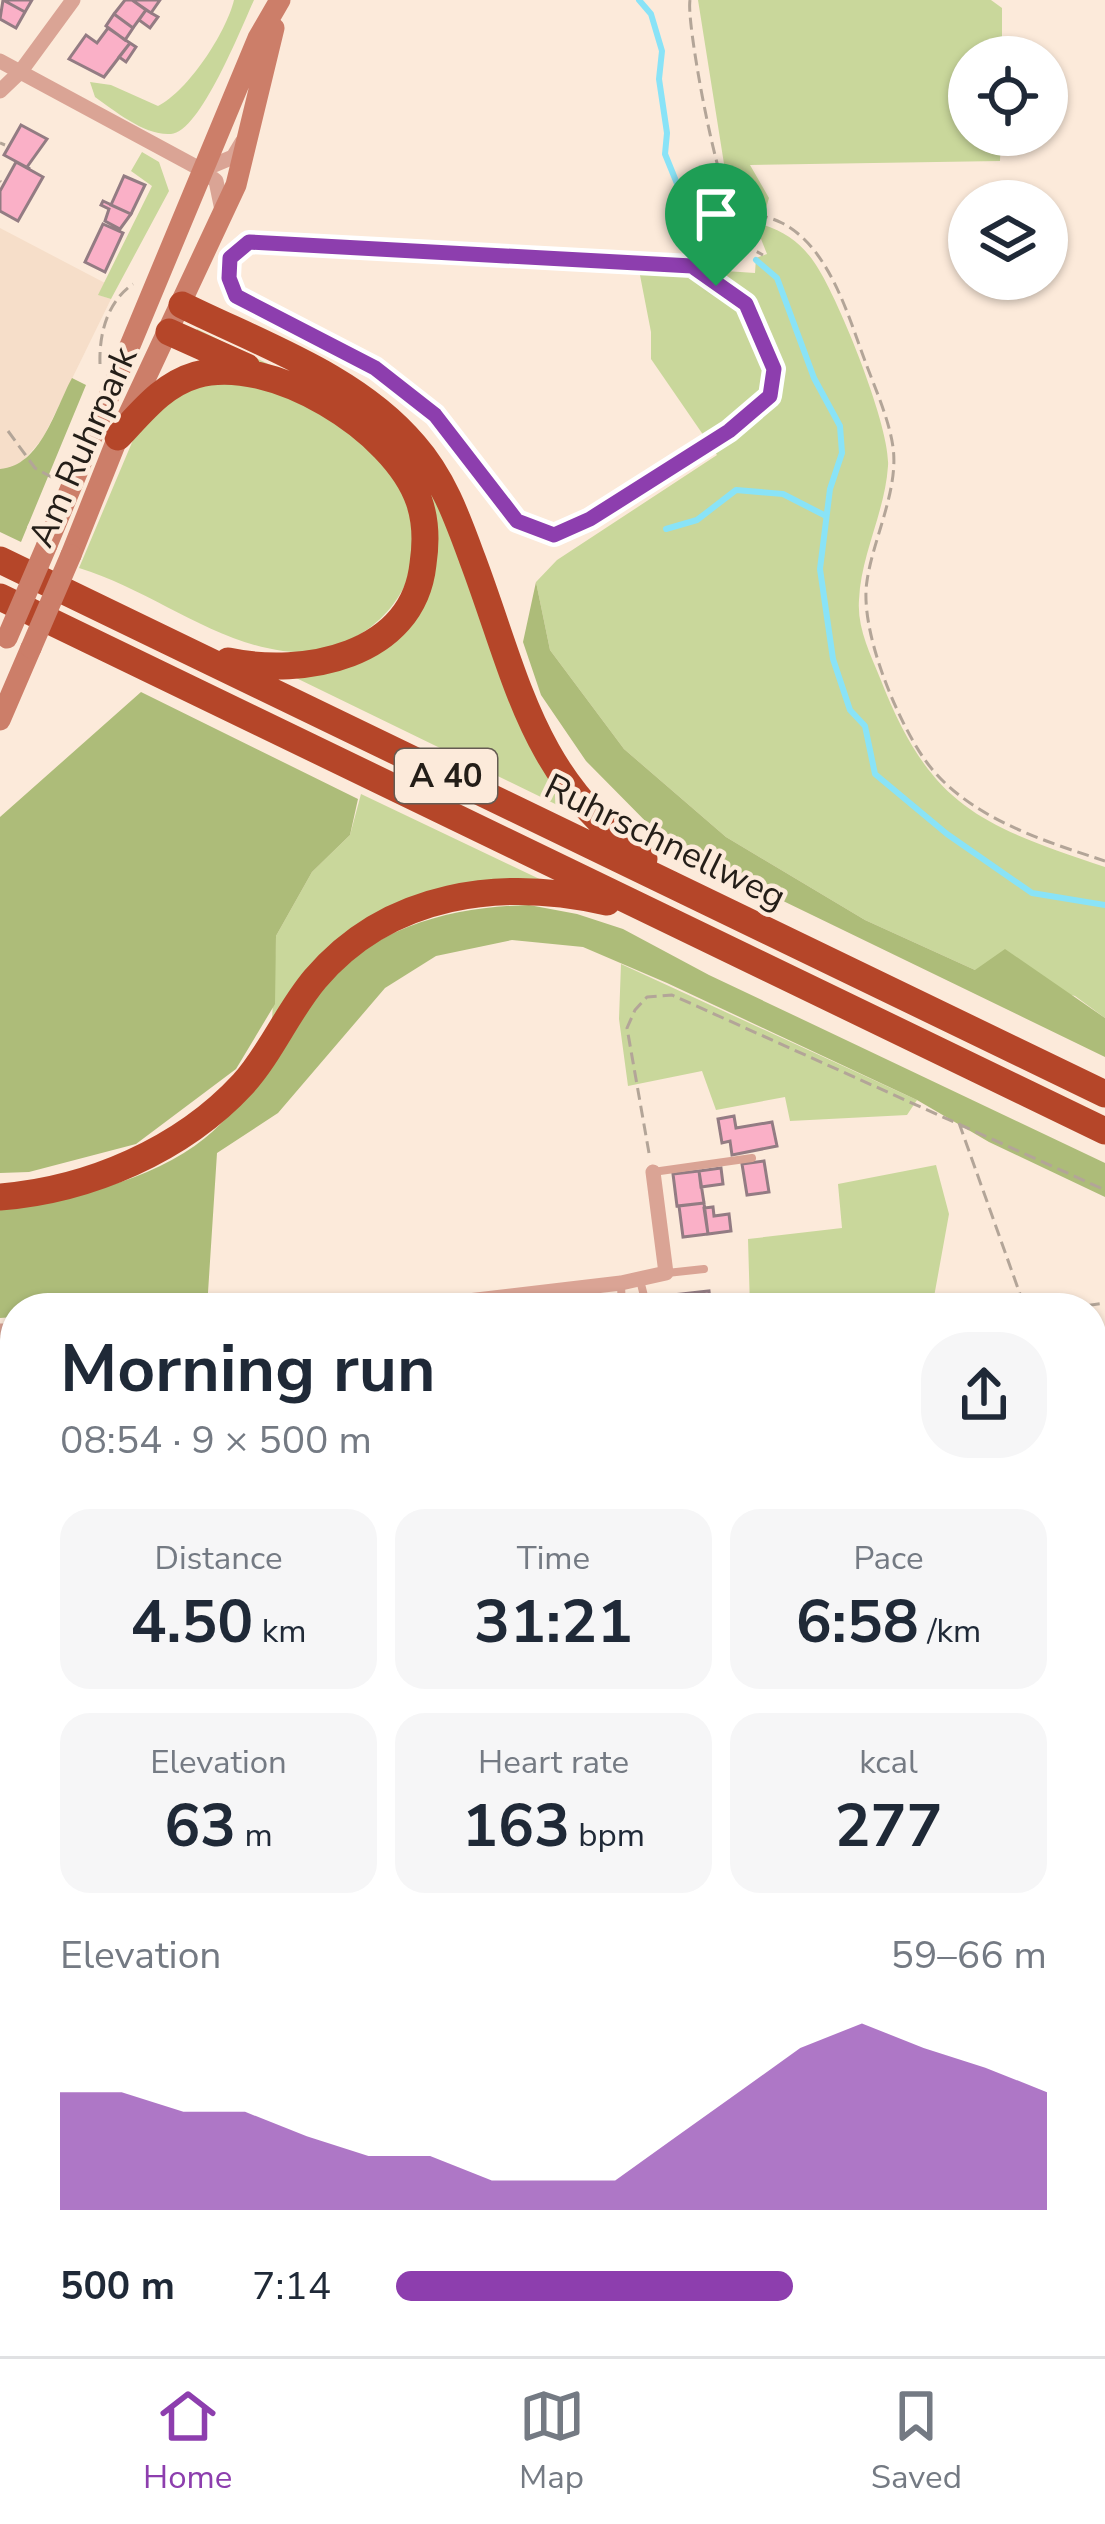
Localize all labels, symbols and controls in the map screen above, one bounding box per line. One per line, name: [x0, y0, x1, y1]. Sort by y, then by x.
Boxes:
map controls: [948, 36, 1068, 300]
button: locate: [948, 36, 1068, 156]
pin: [665, 163, 767, 286]
button: layers: [948, 180, 1068, 300]
icon: arrive: [683, 181, 749, 247]
street label: Am Ruhrpark: [17, 338, 149, 555]
road number: A 40: [395, 749, 497, 803]
street label: Ruhrschnellweg: [536, 762, 794, 922]
text: Morning run: [60, 1324, 436, 1414]
button: share: [921, 1332, 1047, 1458]
text: 08:54 · 9 × 500 m: [60, 1414, 372, 1467]
text: Distance: [154, 1536, 283, 1581]
text: Time: [517, 1536, 590, 1581]
text: Pace: [853, 1536, 924, 1581]
text: 4.50: [130, 1581, 253, 1663]
text: 31:21: [474, 1581, 633, 1663]
text: 6:58: [796, 1581, 919, 1663]
text: km: [253, 1609, 307, 1654]
text: /km: [919, 1609, 981, 1654]
text: Elevation: [150, 1740, 287, 1785]
text: Heart rate: [478, 1740, 629, 1785]
text: kcal: [859, 1740, 918, 1785]
text: 63: [164, 1785, 236, 1867]
text: 163: [462, 1785, 570, 1867]
text: 277: [835, 1785, 943, 1867]
text: m: [236, 1813, 273, 1858]
text: bpm: [570, 1813, 645, 1858]
text: Elevation: [60, 1929, 221, 1982]
text: 59–66 m: [890, 1929, 1047, 1982]
text: 500 m: [60, 2260, 175, 2313]
text: 7:14: [252, 2260, 331, 2313]
tab: Home: [143, 2383, 232, 2500]
tab: Map: [519, 2383, 585, 2500]
tab: Saved: [871, 2383, 962, 2500]

